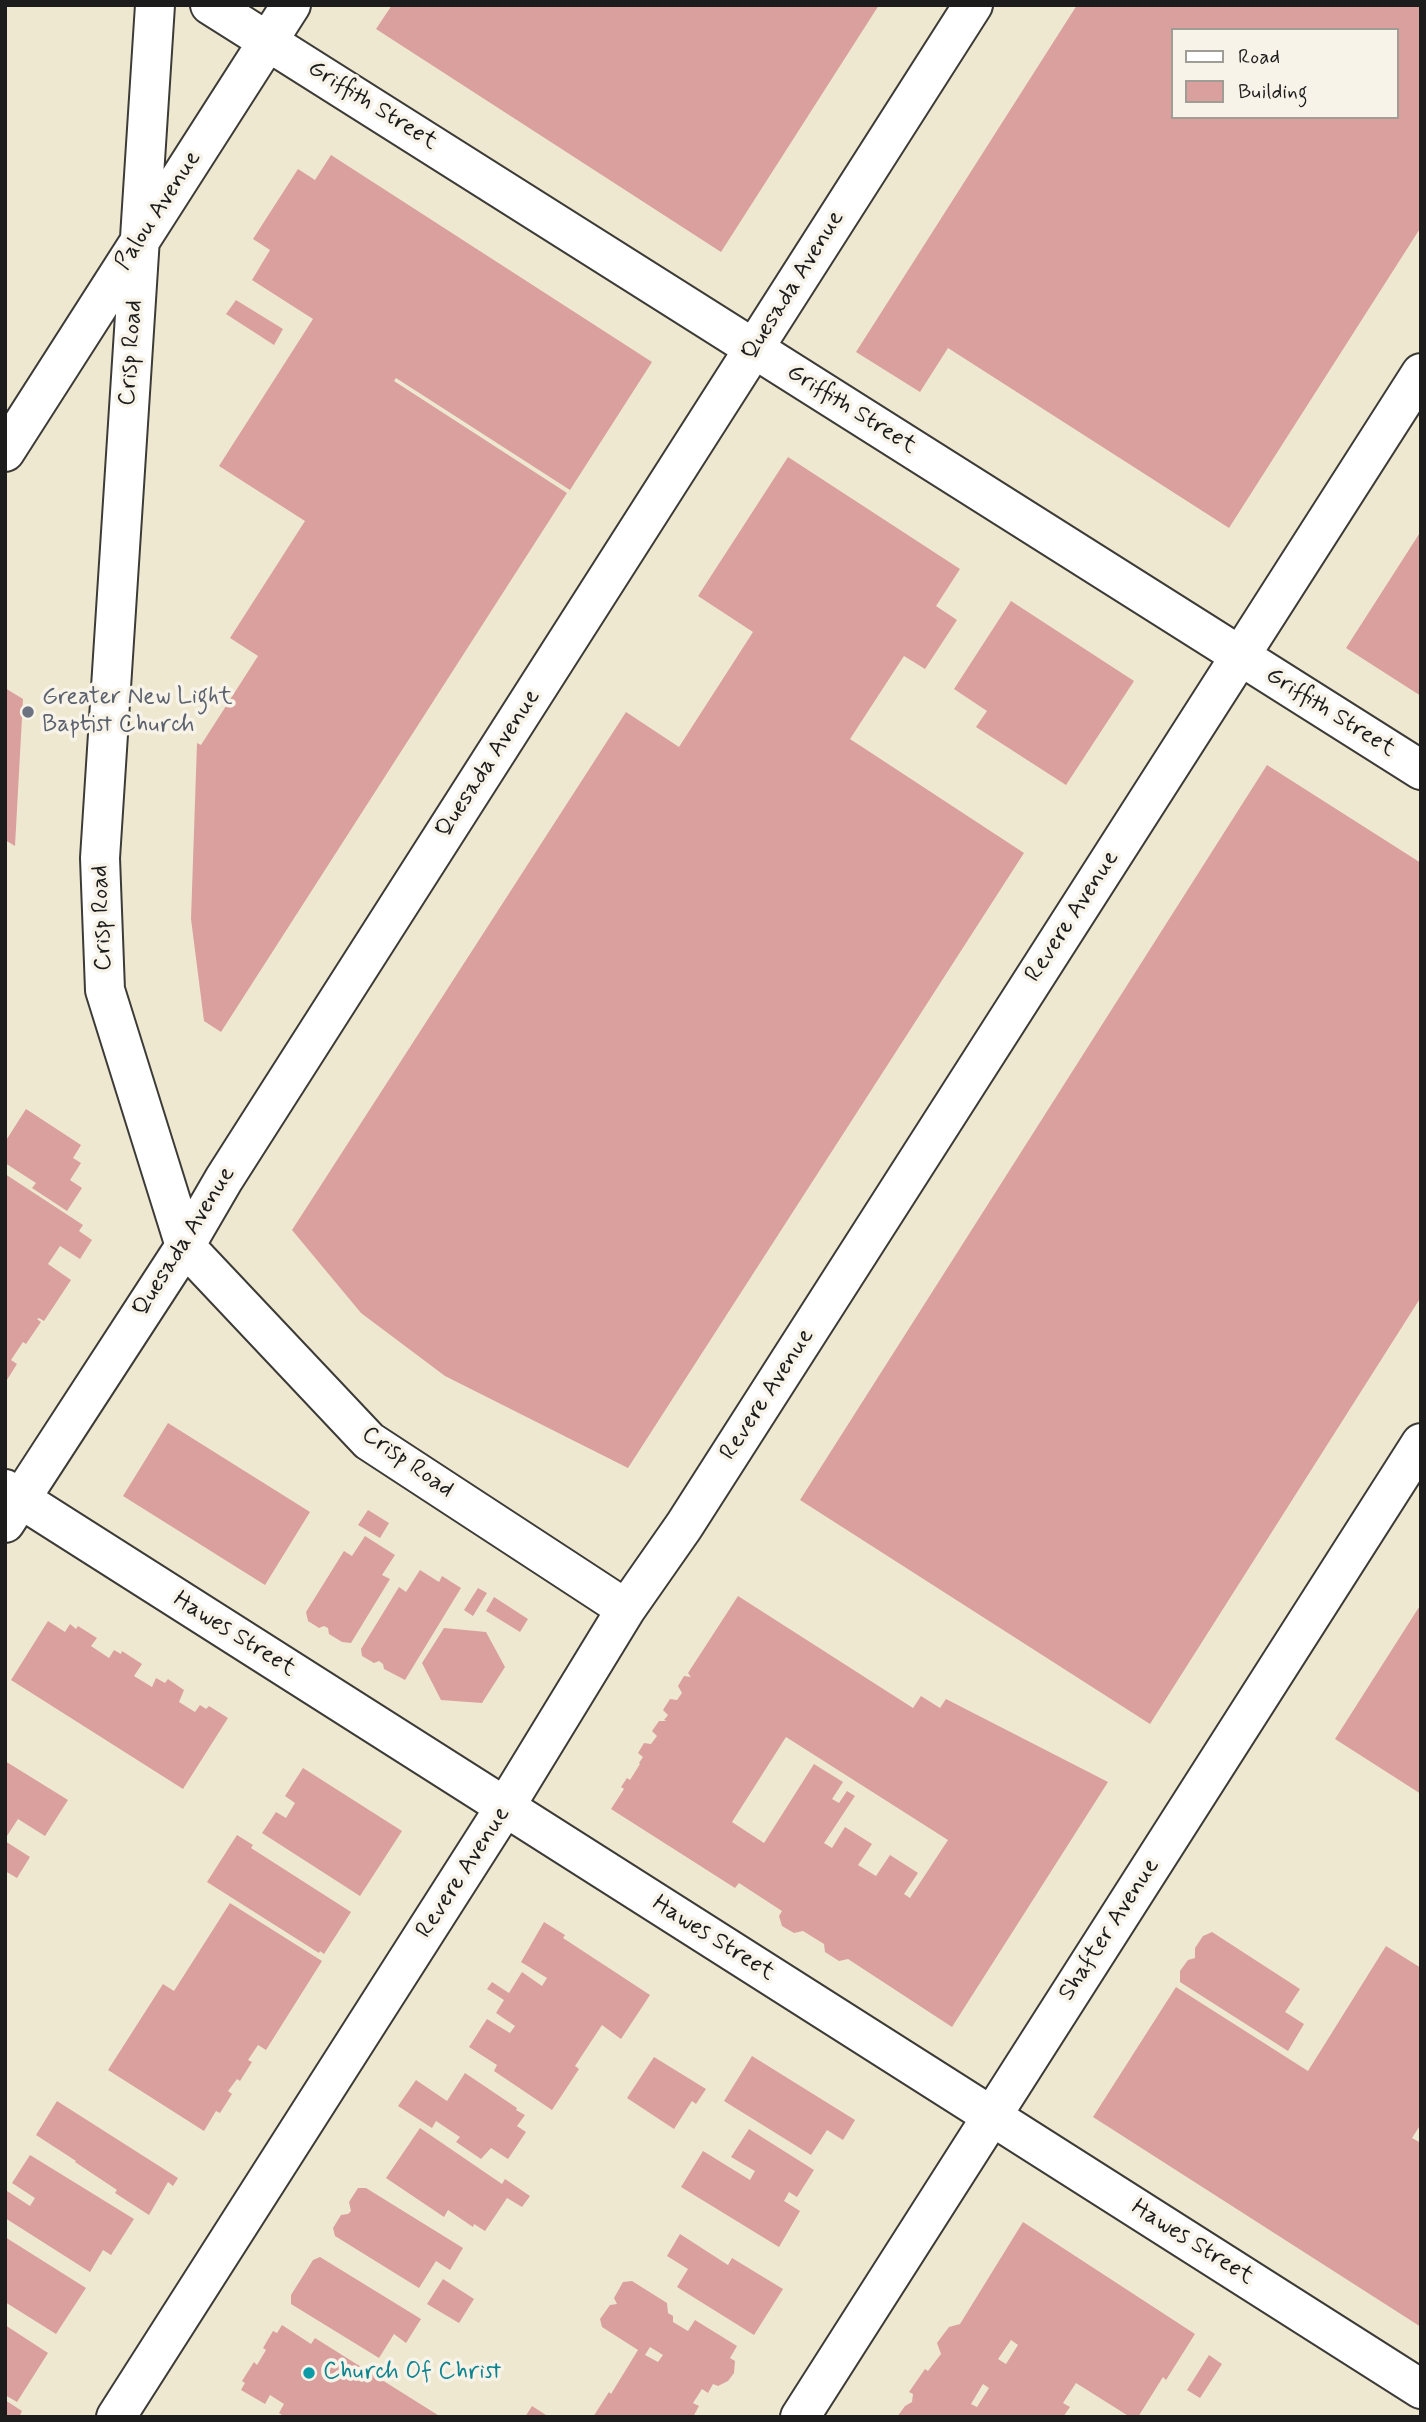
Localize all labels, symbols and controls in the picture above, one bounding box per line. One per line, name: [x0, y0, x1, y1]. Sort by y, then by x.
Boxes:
legend: [1170, 28, 1398, 119]
text: Road: [1238, 43, 1280, 71]
street label: Griffith Street: [302, 55, 442, 157]
text: Building: [1238, 78, 1308, 106]
street label: Palou Avenue: [110, 146, 208, 276]
street label: Quesada Avenue: [736, 206, 852, 366]
street label: Crisp Road: [114, 299, 150, 407]
street label: Griffith Street: [781, 359, 921, 461]
street label: Griffith Street: [1260, 662, 1400, 764]
place label: Greater New Light Baptist Church: [42, 684, 233, 740]
street label: Quesada Avenue: [430, 684, 548, 844]
marker: Greater New Light Baptist Church: [20, 704, 36, 720]
street label: Revere Avenue: [1020, 846, 1126, 988]
street label: Crisp Road: [87, 864, 119, 972]
street label: Quesada Avenue: [127, 1162, 243, 1322]
street label: Revere Avenue: [715, 1324, 821, 1466]
street label: Crisp Road: [355, 1421, 459, 1505]
street label: Hawes Street: [167, 1586, 301, 1684]
street label: Revere Avenue: [411, 1802, 517, 1944]
street label: Shafter Avenue: [1053, 1853, 1167, 2007]
street label: Hawes Street: [646, 1890, 780, 1988]
street label: Hawes Street: [1125, 2194, 1259, 2292]
place label: Church Of Christ: [323, 2359, 501, 2387]
marker: Church Of Christ: [301, 2365, 317, 2381]

